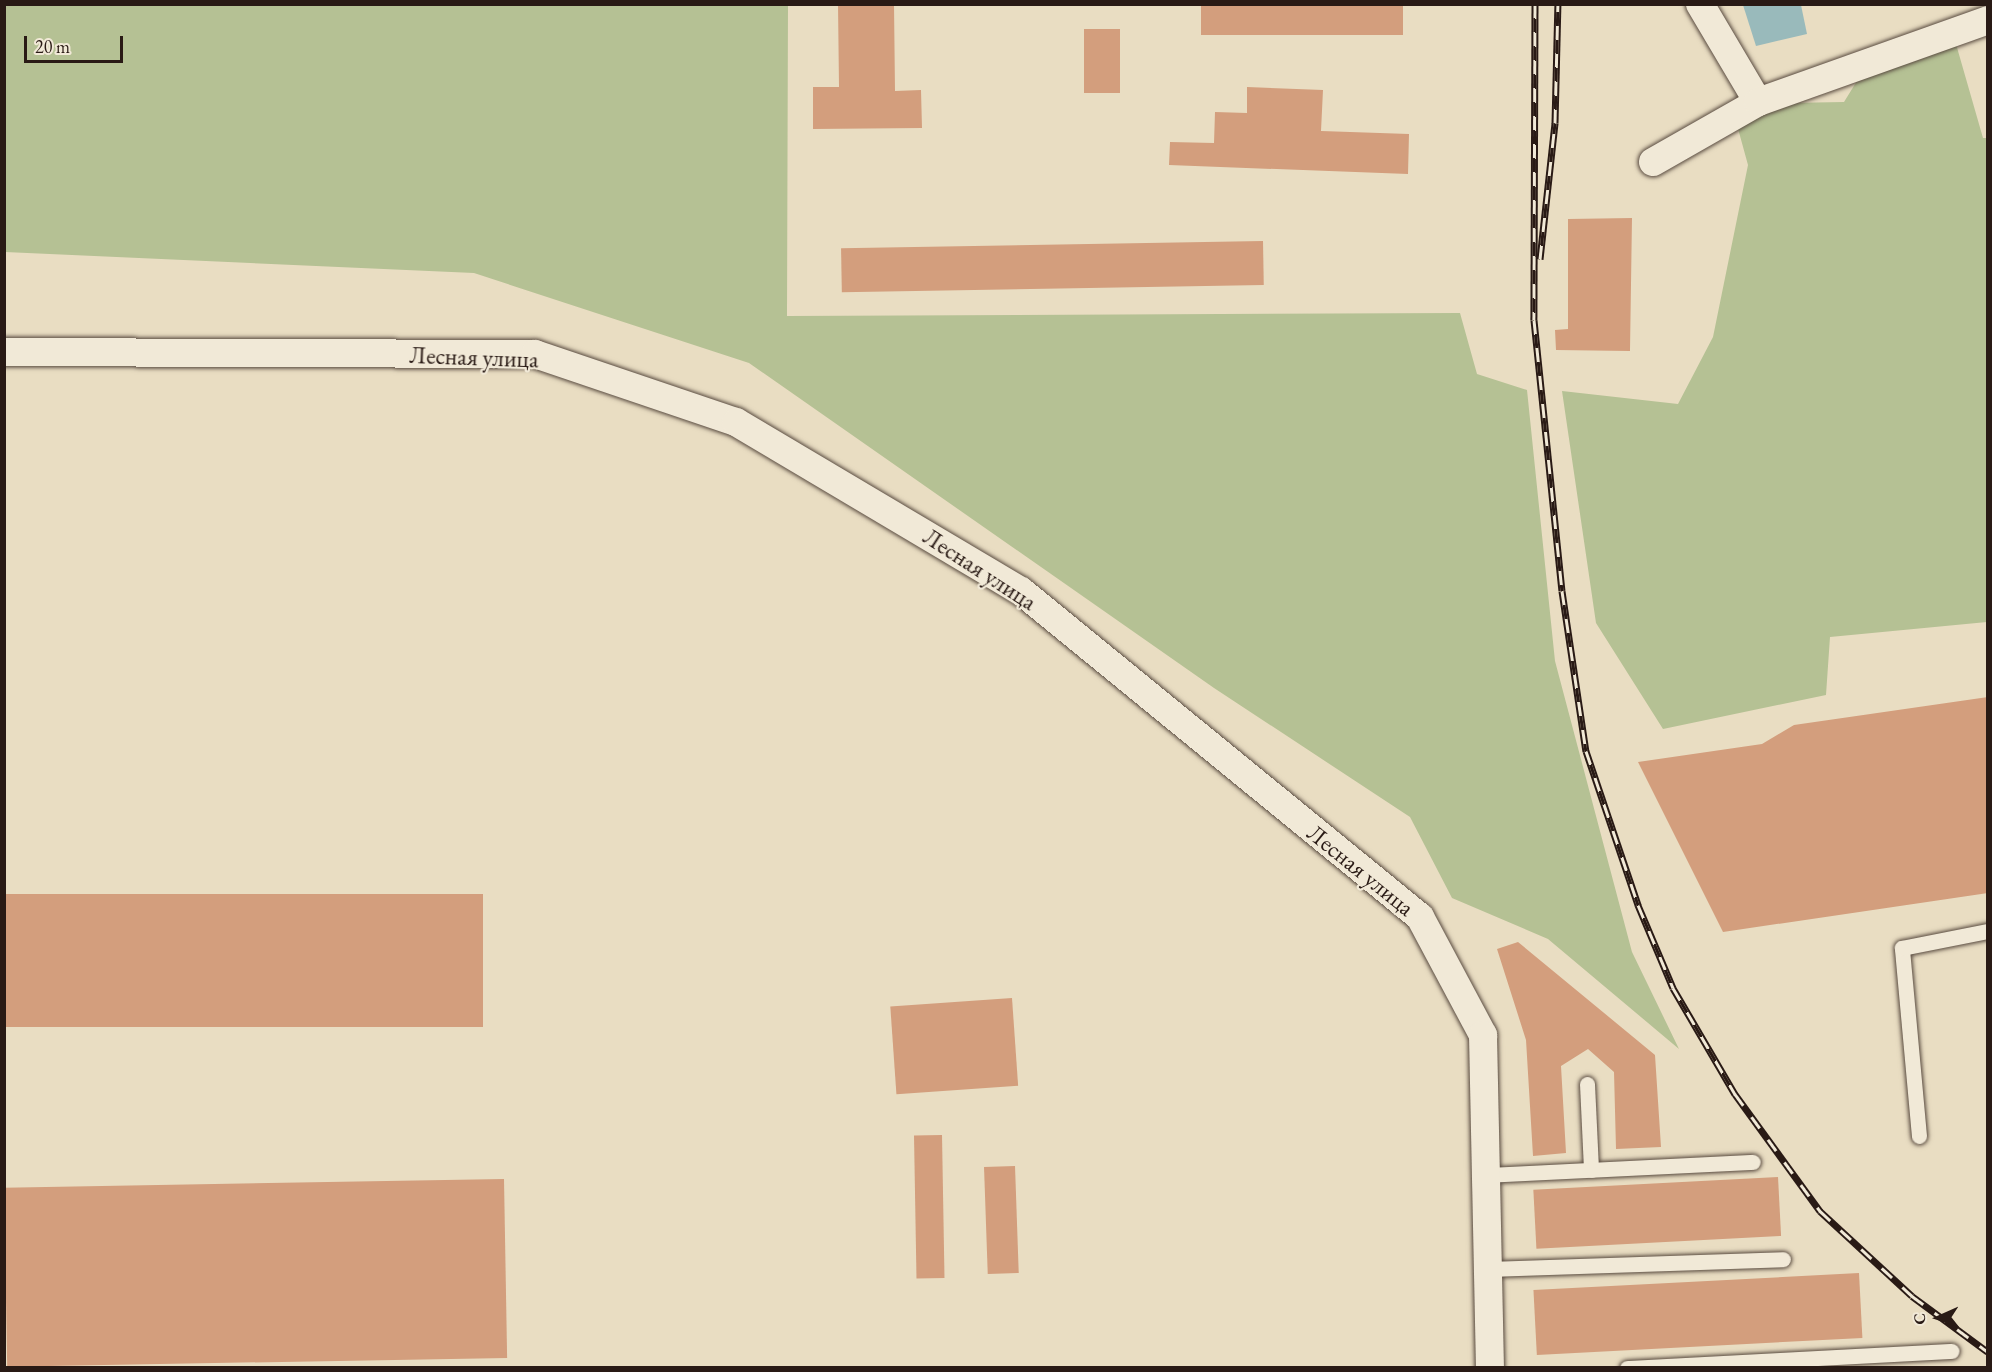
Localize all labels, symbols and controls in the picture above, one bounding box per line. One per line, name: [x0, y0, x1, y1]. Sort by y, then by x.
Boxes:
scale bar: [27, 24, 126, 62]
text: 20 m: [35, 35, 70, 58]
street label: Лесная улица: [409, 340, 539, 374]
street label: Лесная улица: [918, 522, 1042, 616]
street label: Лесная улица: [1302, 818, 1420, 922]
north arrow: [1908, 1288, 1968, 1348]
text: С: [1909, 1313, 1930, 1325]

